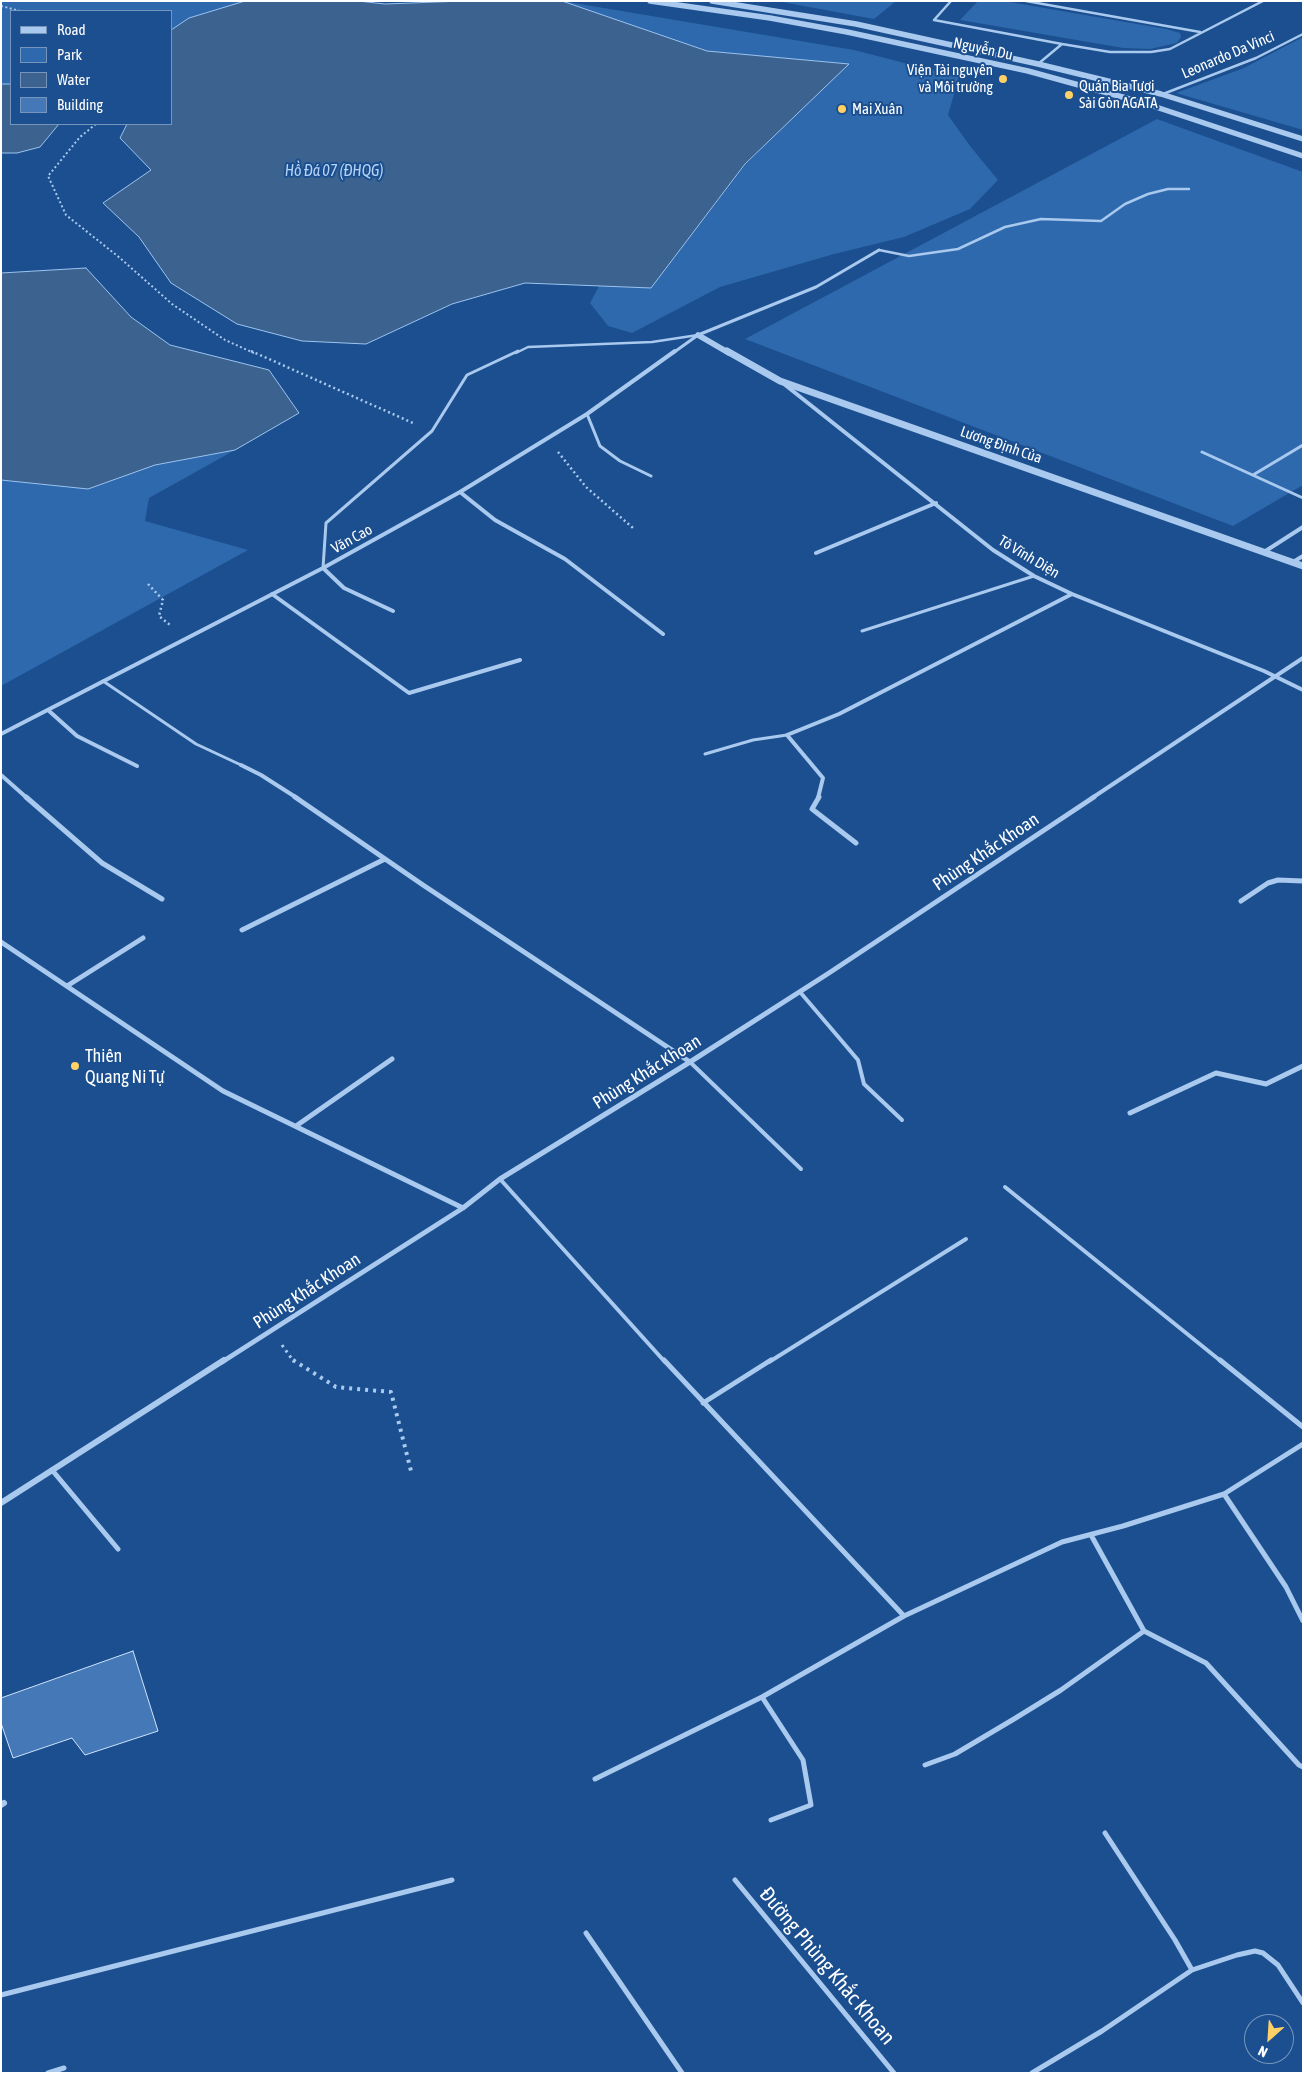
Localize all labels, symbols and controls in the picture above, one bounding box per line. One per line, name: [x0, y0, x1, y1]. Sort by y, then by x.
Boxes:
legend: [10, 10, 172, 125]
text: Road: [57, 21, 86, 38]
street label: Leonardo Da Vinci: [1179, 27, 1277, 83]
street label: Nguyễn Du: [952, 34, 1014, 64]
text: Park: [57, 46, 82, 63]
place label: Viện Tài nguyên và Môi trường: [907, 61, 993, 96]
text: Water: [57, 71, 90, 88]
marker: Viện Tài nguyên và Môi trường: [997, 73, 1009, 85]
place label: Quán Bia Tươi Sài Gòn AGATA: [1079, 77, 1157, 112]
marker: Quán Bia Tươi Sài Gòn AGATA: [1063, 89, 1075, 101]
text: Building: [57, 96, 103, 113]
place label: Mai Xuân: [852, 100, 903, 118]
marker: Mai Xuân: [836, 103, 848, 115]
water label: Hồ Đá 07 (ĐHQG): [285, 161, 383, 181]
street label: Lương Định Của: [958, 423, 1044, 467]
street label: Văn Cao: [328, 520, 376, 558]
street label: Tô Vĩnh Diện: [995, 532, 1063, 582]
street label: Phùng Khắc Khoan: [929, 809, 1043, 895]
street label: Phùng Khắc Khoan: [589, 1030, 705, 1114]
place label: Thiên Quang Ni Tự: [85, 1045, 164, 1088]
marker: Thiên Quang Ni Tự: [69, 1060, 81, 1072]
street label: Phùng Khắc Khoan: [249, 1248, 365, 1334]
street label: Đường Phùng Khắc Khoan: [754, 1882, 900, 2050]
north arrow: [1244, 2014, 1294, 2064]
text: N: [1256, 2043, 1270, 2061]

